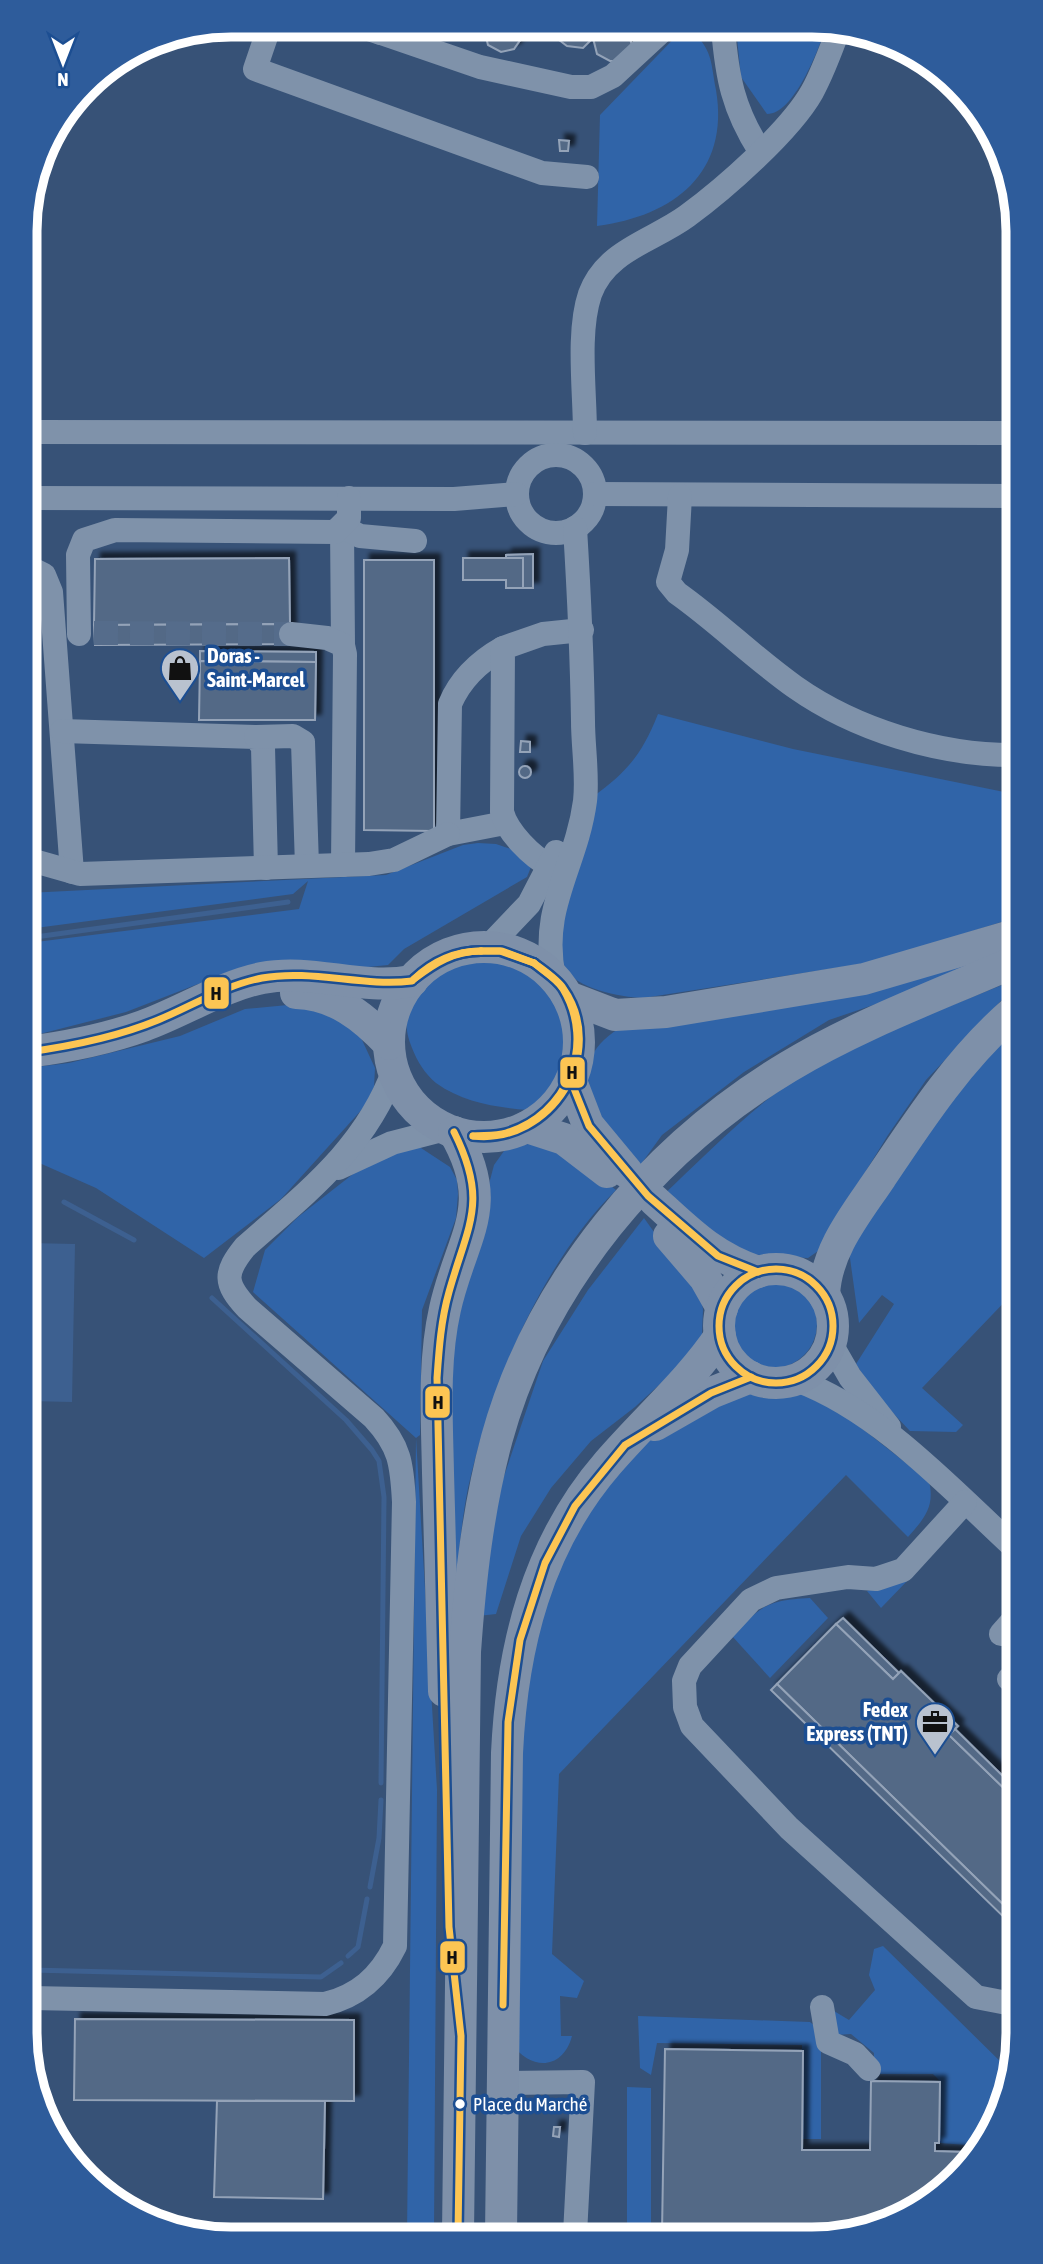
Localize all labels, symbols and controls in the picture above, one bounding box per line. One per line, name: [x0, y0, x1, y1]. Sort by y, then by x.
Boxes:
north arrow: [28, 28, 98, 98]
text: N: [57, 69, 69, 91]
place label: Doras - Saint-Marcel: [207, 643, 305, 691]
shop icon: Doras - Saint-Marcel: [159, 647, 201, 702]
line badge: H: [203, 976, 230, 1010]
text: H: [210, 982, 222, 1004]
line badge: H: [559, 1056, 586, 1089]
text: H: [566, 1061, 578, 1083]
line badge: H: [424, 1385, 451, 1419]
text: H: [432, 1391, 444, 1413]
place label: Fedex Express (TNT): [806, 1697, 909, 1745]
office icon: Fedex Express (TNT): [914, 1701, 956, 1756]
line badge: H: [439, 1940, 466, 1974]
text: H: [446, 1946, 458, 1968]
place label: Place du Marché: [473, 2093, 587, 2115]
marker: Place du Marché: [453, 2097, 467, 2111]

